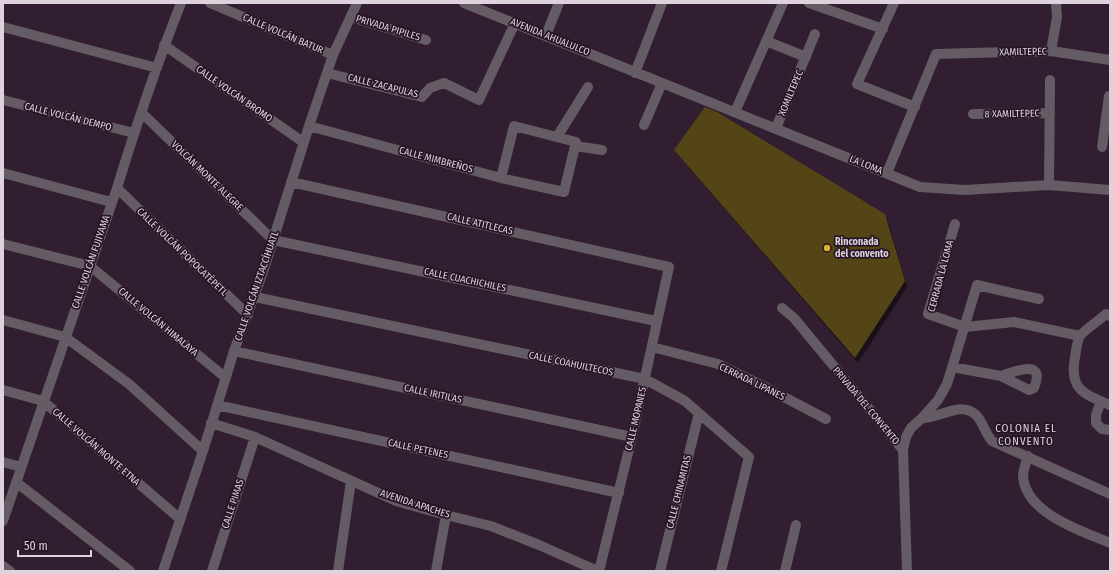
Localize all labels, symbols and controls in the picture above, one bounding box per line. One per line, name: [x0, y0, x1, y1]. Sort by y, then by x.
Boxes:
street label: CALLE VOLCÁN BATUR: [241, 10, 326, 57]
street label: PRIVADA PIPILES: [354, 13, 422, 43]
street label: AVENIDA AHUALULCO: [509, 16, 591, 58]
street label: XAMILTEPEC: [999, 46, 1047, 58]
street label: CALLE VOLCÁN BROMO: [193, 61, 276, 125]
street label: XOMILTEPEC: [776, 68, 806, 118]
street label: CALLE ZACAPULAS: [347, 71, 420, 101]
street label: CALLE VOLCÁN DEMPO: [23, 98, 113, 134]
street label: 8 XAMILTEPEC: [984, 108, 1040, 120]
street label: VOLCÁN MONTE ALEGRE: [169, 137, 247, 214]
street label: CALLE MIMBREÑOS: [398, 143, 475, 176]
street label: LA LOMA: [848, 153, 885, 177]
street label: CALLE VOLCÁN POPOCATÉPETL: [134, 204, 232, 299]
street label: CALLE ATITLECAS: [446, 211, 514, 237]
street label: CALLE VOLCÁN FUJIYAMA: [67, 212, 113, 310]
street label: CALLE VOLCÁN IZTACCÍHUATL: [231, 228, 282, 342]
place label: Rinconada del convento: [835, 236, 889, 260]
street label: CERRADA LA LOMA: [926, 238, 957, 313]
marker: Rinconada del convento: [822, 243, 832, 253]
street label: CALLE CUACHICHILES: [423, 265, 507, 295]
street label: CALLE VOLCÁN HIMALAYA: [116, 284, 202, 359]
street label: CALLE COAHUILTECOS: [528, 349, 614, 379]
street label: CERRADA LIPANES: [717, 361, 787, 403]
street label: PRIVADA DEL CONVENTO: [830, 365, 902, 447]
street label: CALLE IRITILAS: [403, 382, 463, 406]
street label: CALLE MOPANES: [623, 386, 649, 452]
street label: CALLE VOLCÁN MONTE ETNA: [50, 404, 144, 489]
district label: COLONIA EL CONVENTO: [995, 422, 1057, 448]
street label: CALLE PETENES: [387, 437, 449, 461]
street label: CALLE CHINAMITAS: [664, 454, 694, 530]
street label: CALLE PIMAS: [219, 478, 247, 530]
street label: AVENIDA APACHES: [379, 487, 451, 521]
scale bar: [18, 532, 91, 558]
text: 50 m: [24, 539, 48, 553]

